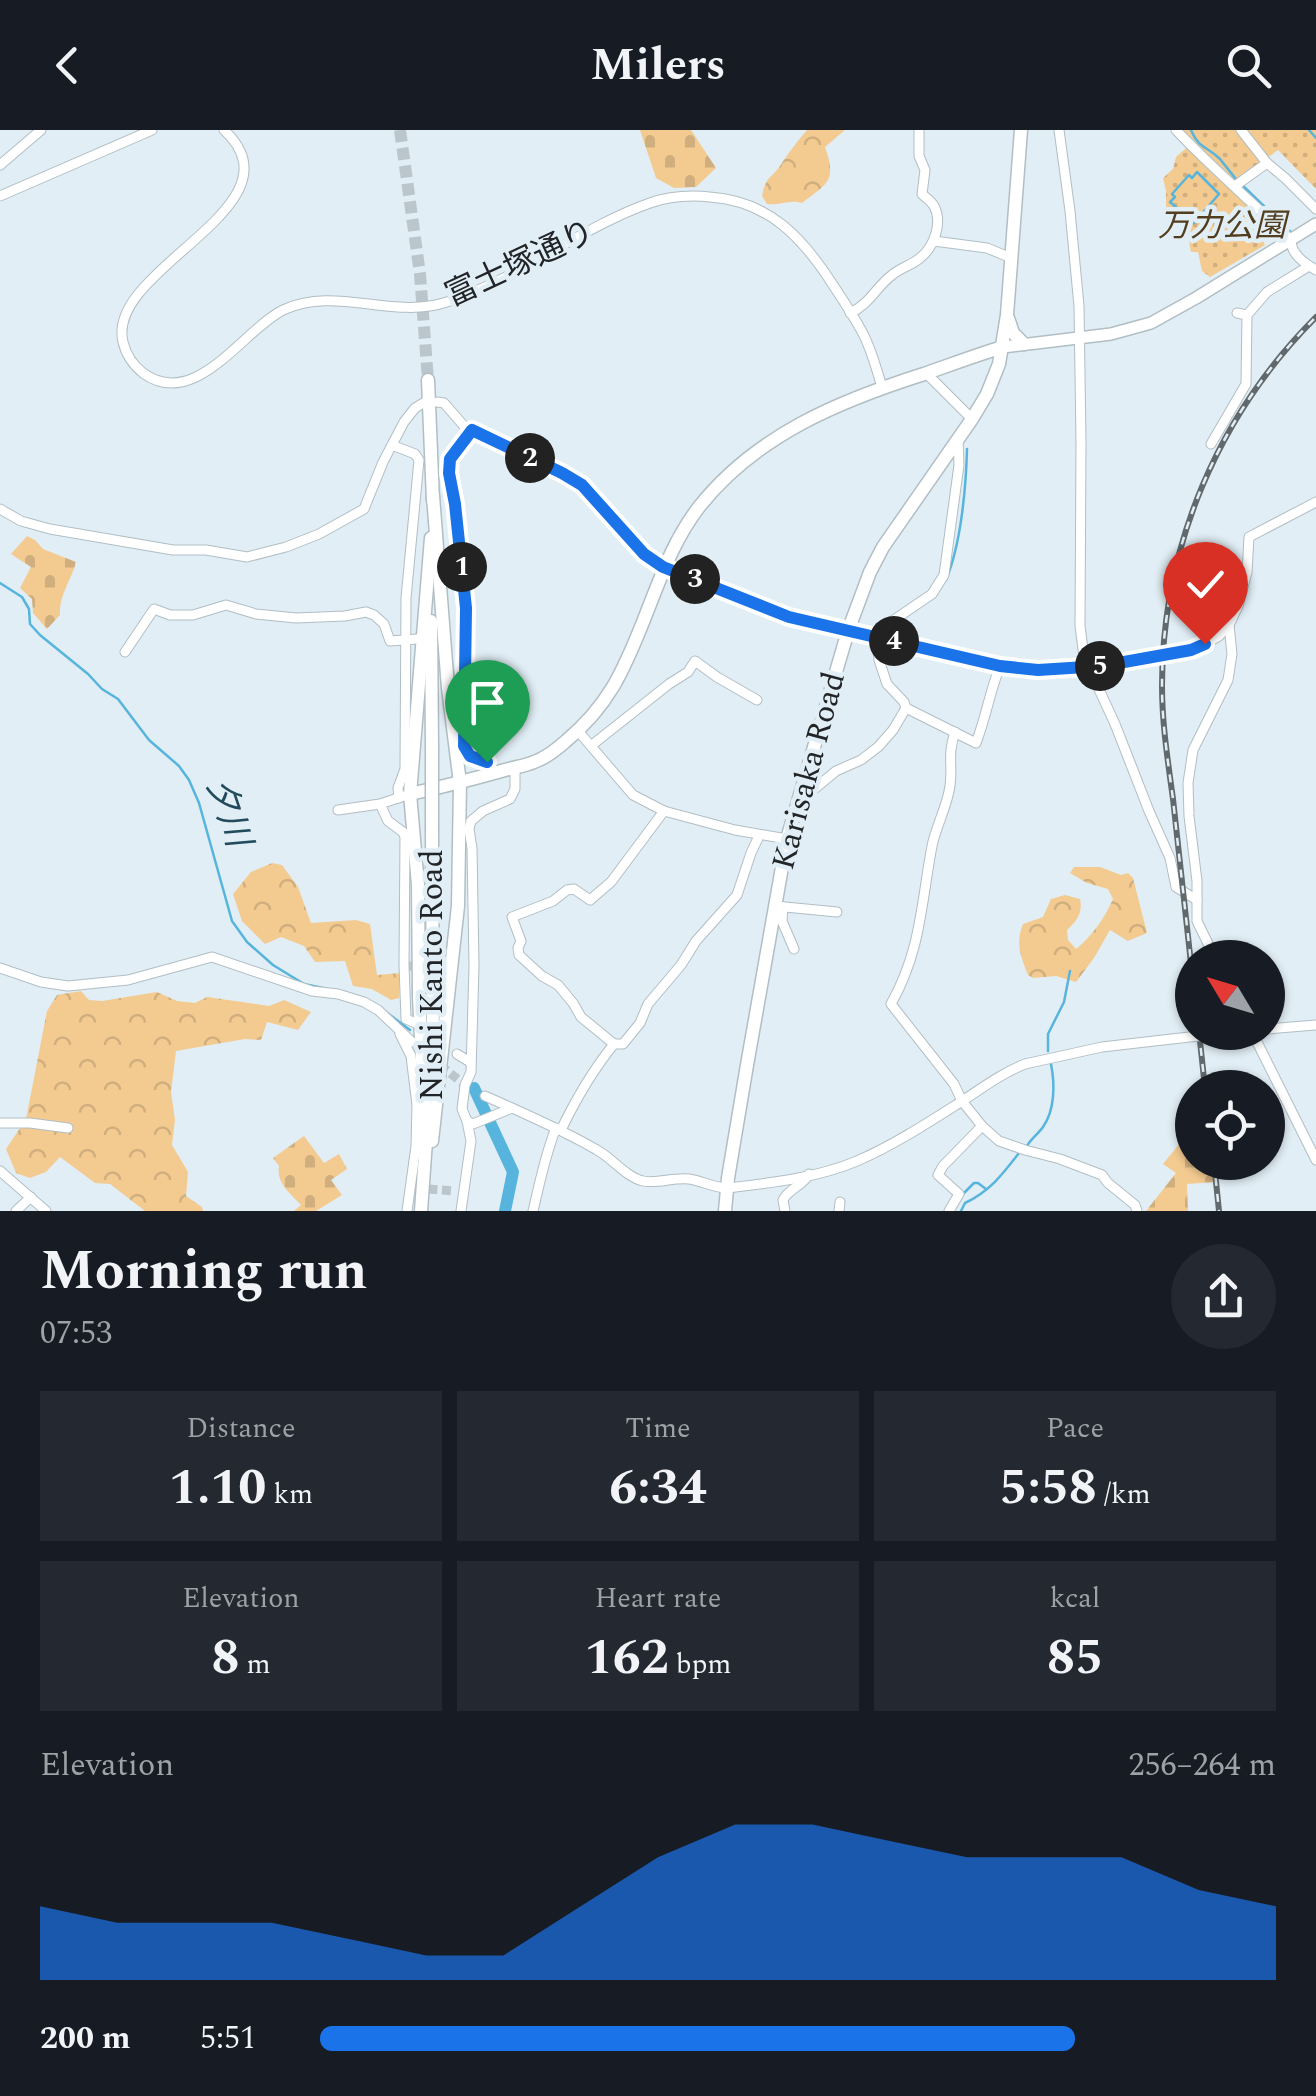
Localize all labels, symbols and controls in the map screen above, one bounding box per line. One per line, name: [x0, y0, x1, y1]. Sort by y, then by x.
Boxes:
text: Milers: [590, 31, 726, 100]
icon: back: [40, 38, 95, 93]
icon: search: [1221, 38, 1276, 93]
park label: 万力公園: [1158, 202, 1290, 251]
street label: 富士塚通り: [437, 208, 603, 320]
pin: 2: [505, 433, 555, 483]
text: 2: [522, 436, 538, 479]
pin: 1: [437, 542, 487, 592]
pin: [1163, 542, 1248, 645]
text: 1: [454, 545, 470, 588]
pin: 3: [670, 554, 720, 604]
text: 3: [687, 557, 703, 600]
icon: check: [1178, 557, 1233, 612]
pin: 4: [869, 616, 919, 666]
text: 4: [886, 619, 902, 662]
pin: 5: [1075, 641, 1125, 691]
text: 5: [1092, 644, 1108, 687]
pin: [445, 660, 530, 763]
street label: Karisaka Road: [759, 667, 859, 875]
icon: arrive: [460, 675, 515, 730]
water label: 夕川: [192, 770, 266, 857]
street label: Nishi Kanto Road: [408, 849, 457, 1101]
north arrow: [1175, 940, 1285, 1050]
map controls: [1175, 940, 1285, 1180]
button: locate: [1175, 1070, 1285, 1180]
text: Morning run: [40, 1230, 368, 1313]
button: share: [1171, 1244, 1276, 1349]
text: 07:53: [40, 1309, 112, 1358]
text: Distance: [186, 1407, 296, 1450]
text: Time: [625, 1407, 691, 1450]
text: Pace: [1046, 1407, 1104, 1450]
text: 1.10: [169, 1450, 266, 1526]
text: 6:34: [609, 1450, 707, 1526]
text: 5:58: [999, 1450, 1097, 1526]
text: km: [266, 1473, 313, 1516]
text: /km: [1097, 1473, 1151, 1516]
text: Elevation: [182, 1577, 300, 1620]
text: Heart rate: [595, 1577, 721, 1620]
text: kcal: [1050, 1577, 1100, 1620]
text: 8: [211, 1620, 239, 1696]
text: 162: [585, 1620, 669, 1696]
text: 85: [1047, 1620, 1103, 1696]
text: m: [239, 1643, 271, 1686]
text: bpm: [669, 1643, 731, 1686]
text: Elevation: [40, 1741, 174, 1790]
text: 256–264 m: [1128, 1741, 1276, 1790]
text: 200 m: [40, 2014, 131, 2063]
text: 5:51: [200, 2014, 256, 2063]

